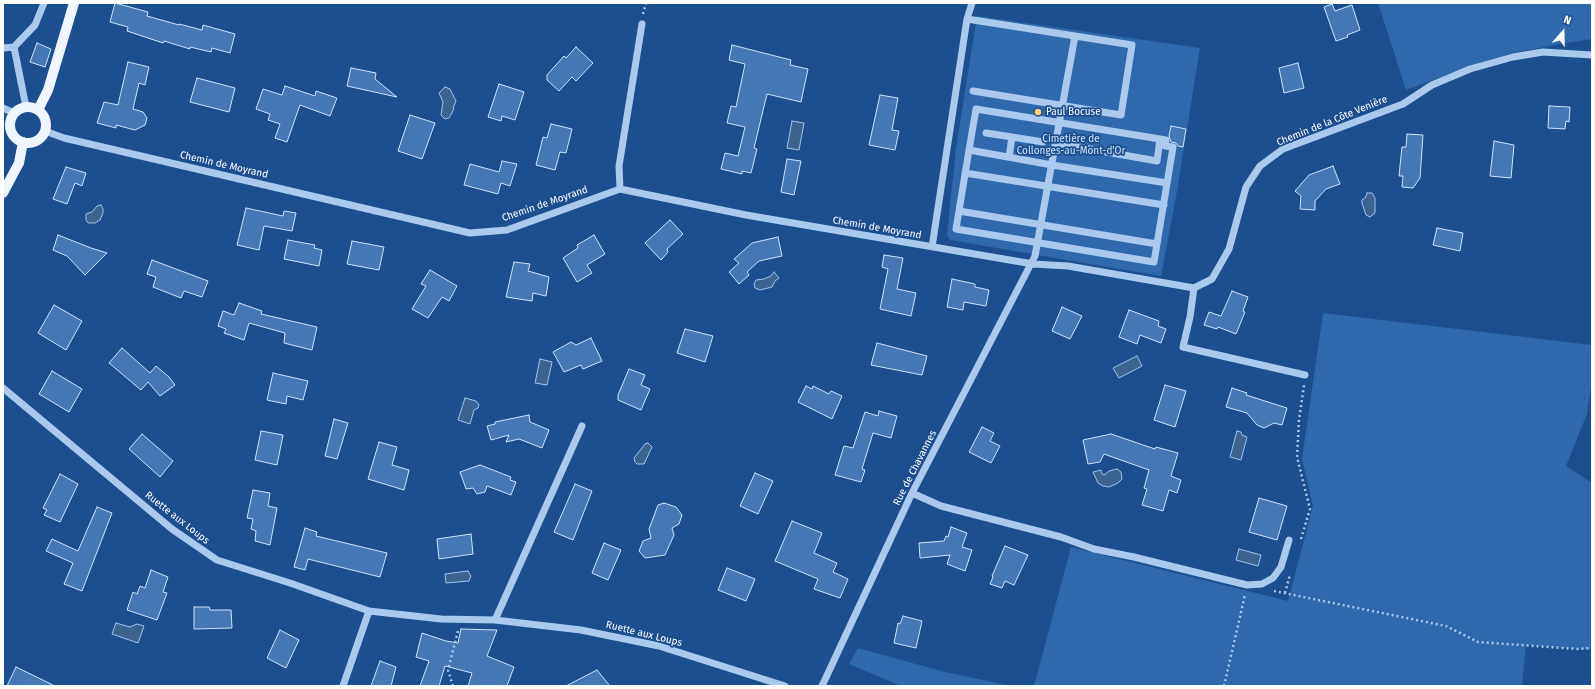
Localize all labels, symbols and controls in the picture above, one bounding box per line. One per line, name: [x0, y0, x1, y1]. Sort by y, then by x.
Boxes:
north arrow: [1543, 12, 1583, 52]
text: N: [1562, 13, 1573, 28]
street label: Chemin de la Côte Venière: [1275, 93, 1389, 149]
place label: Paul Bocuse: [1046, 106, 1101, 118]
marker: Paul Bocuse: [1033, 107, 1043, 117]
park label: Cimetière de Collonges-au-Mont-d'Or: [1017, 133, 1125, 156]
street label: Chemin de Moyrand: [179, 149, 269, 181]
street label: Chemin de Moyrand: [500, 184, 590, 224]
street label: Chemin de Moyrand: [832, 214, 922, 242]
street label: Rue de Chavannes: [891, 428, 939, 508]
street label: Ruette aux Loups: [142, 489, 212, 547]
street label: Ruette aux Loups: [605, 619, 683, 649]

